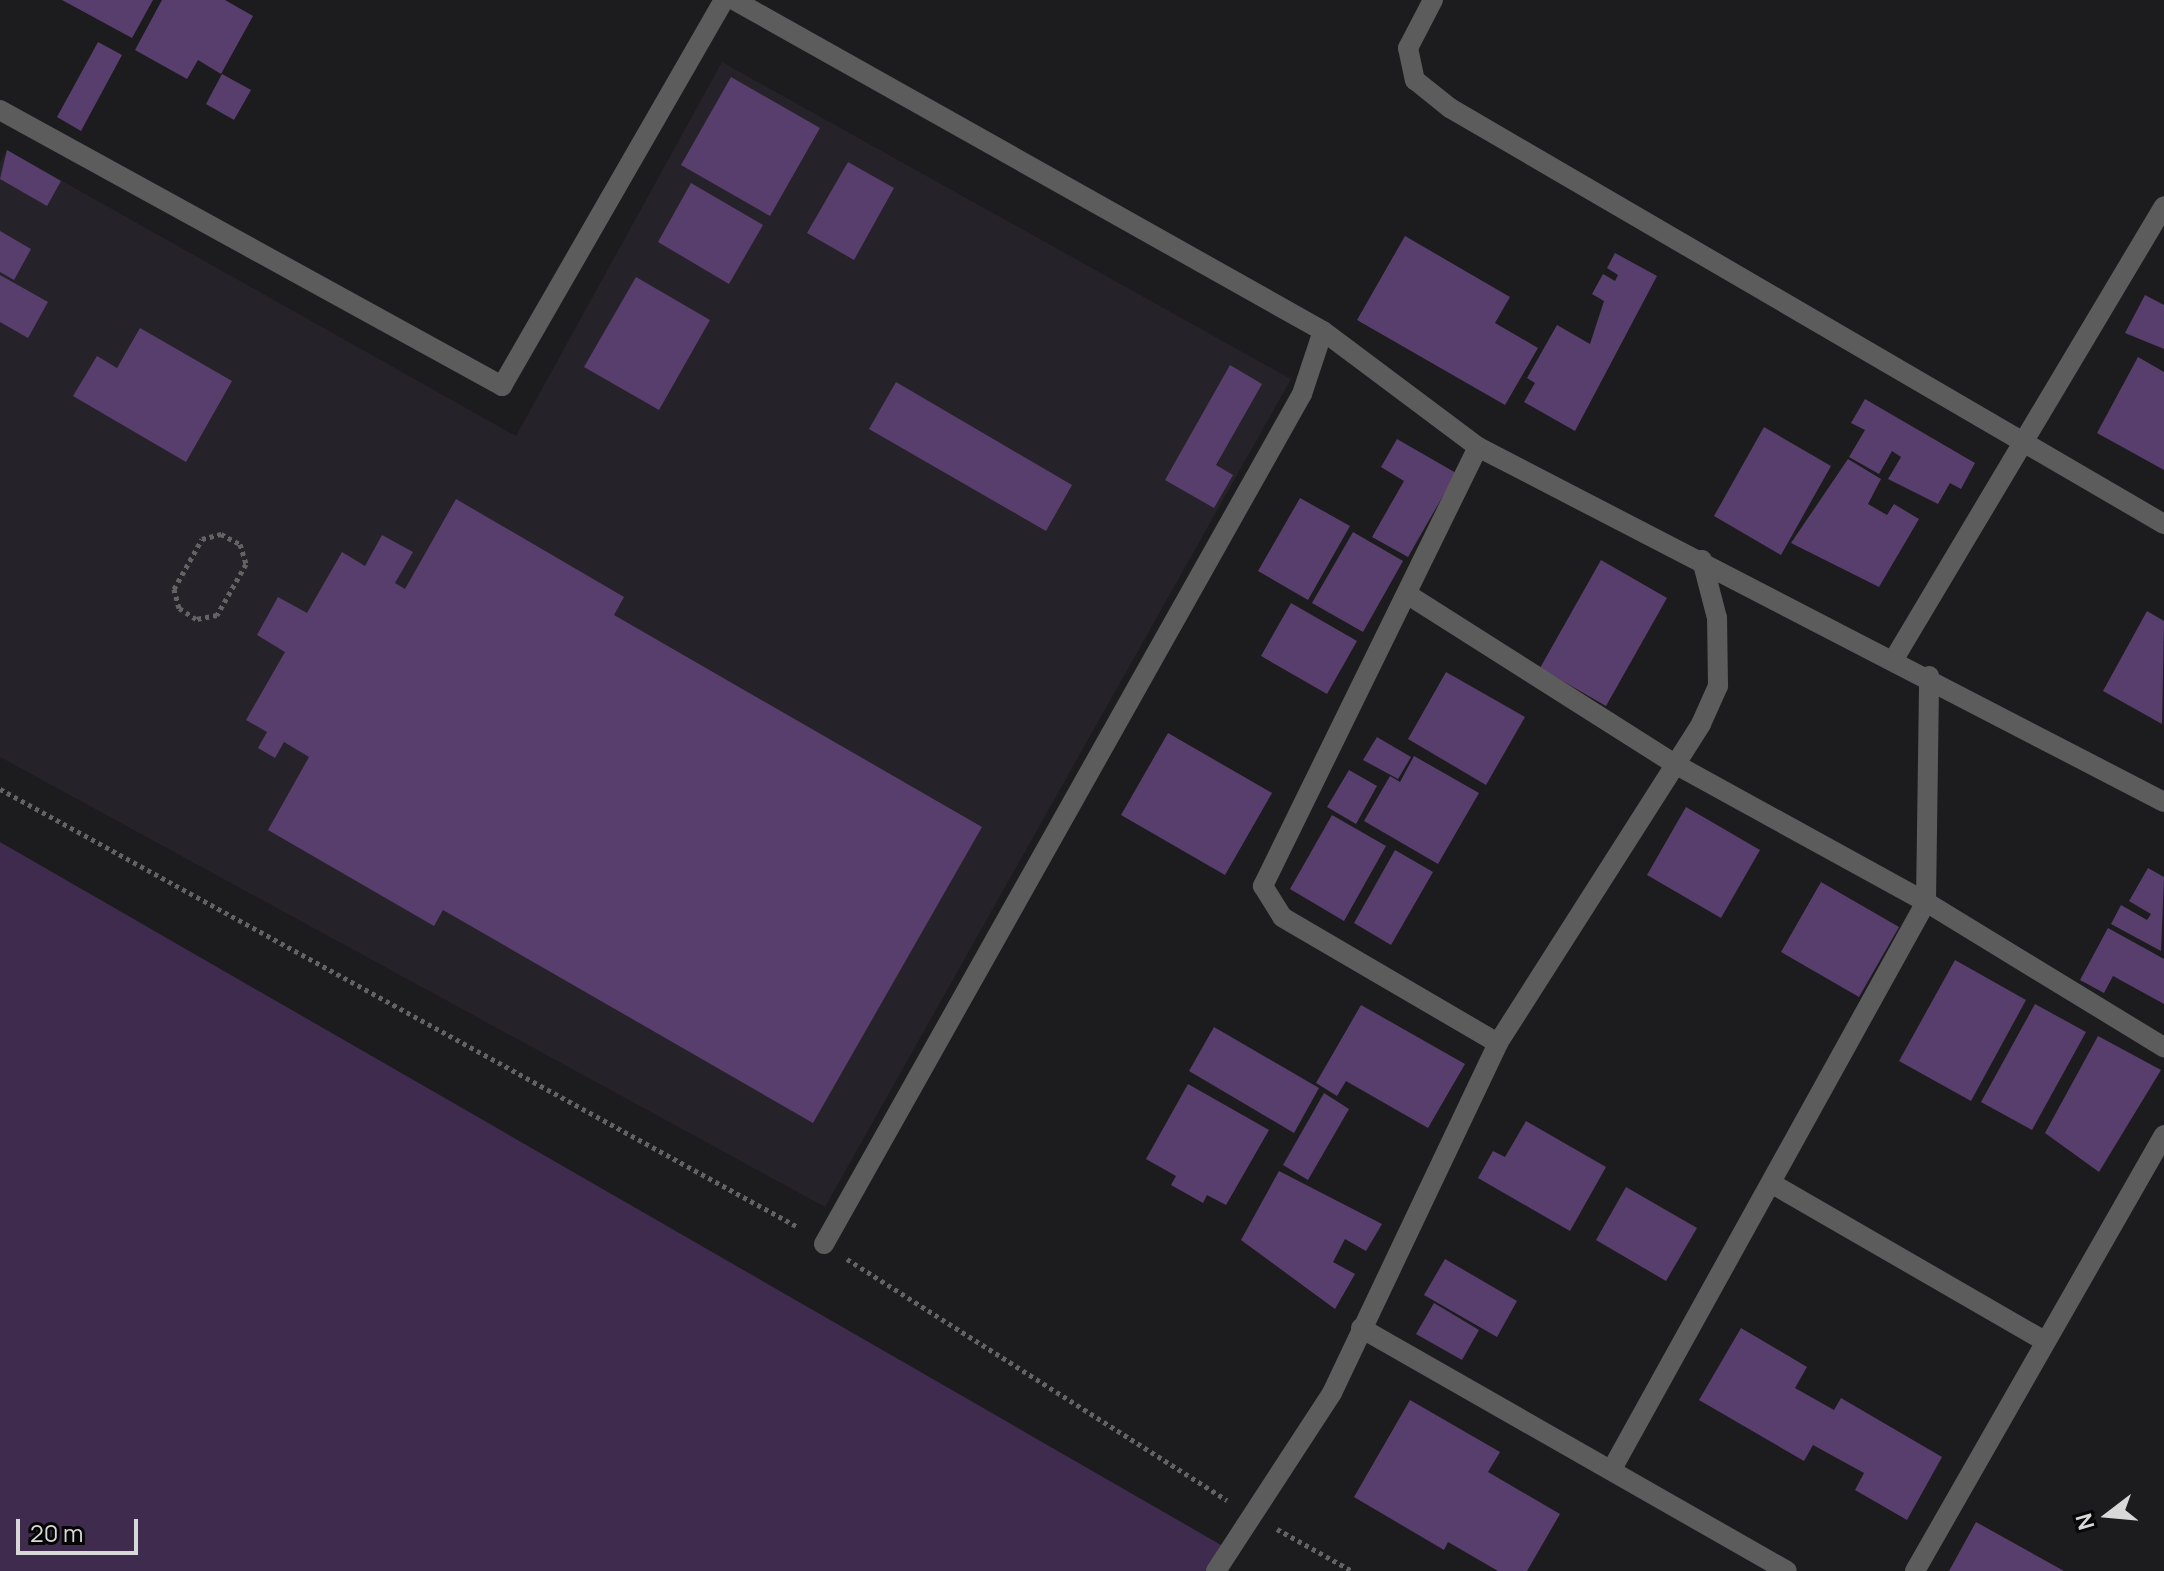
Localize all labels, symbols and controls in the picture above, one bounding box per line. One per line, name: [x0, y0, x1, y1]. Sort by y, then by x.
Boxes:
north arrow: [2068, 1475, 2148, 1555]
scale bar: [20, 1503, 142, 1553]
text: N: [2068, 1510, 2102, 1533]
text: 20 m: [30, 1516, 83, 1549]

